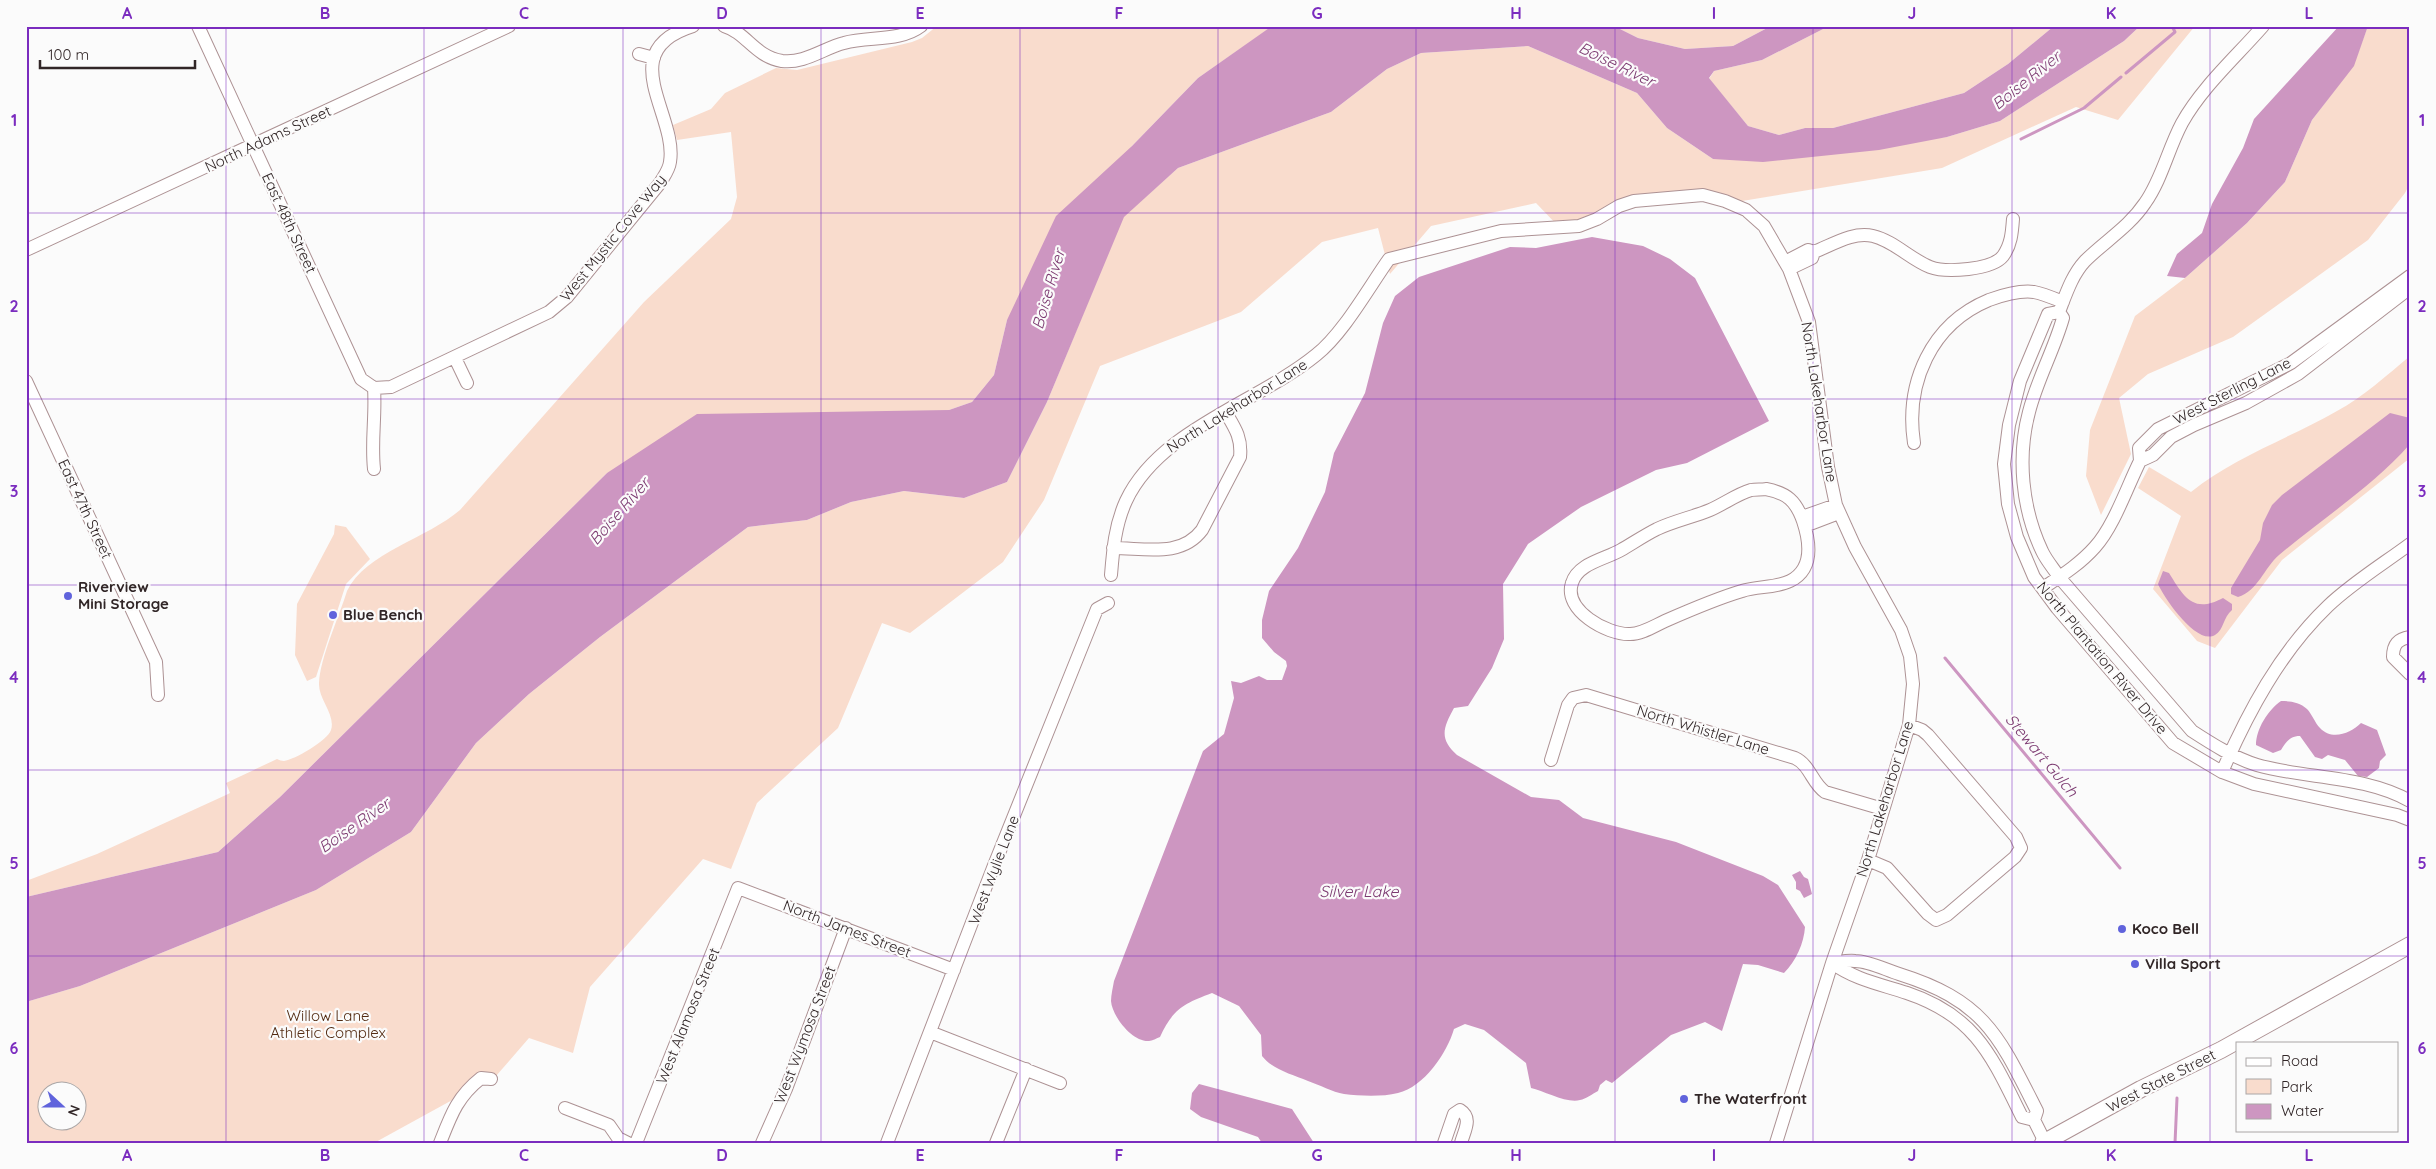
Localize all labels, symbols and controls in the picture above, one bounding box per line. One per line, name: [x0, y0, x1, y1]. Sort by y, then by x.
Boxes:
text: A: [122, 3, 133, 23]
text: B: [320, 3, 330, 23]
text: C: [519, 3, 529, 23]
text: D: [716, 3, 728, 23]
text: E: [915, 3, 925, 23]
text: F: [1115, 3, 1124, 23]
text: G: [1311, 3, 1323, 23]
text: H: [1510, 3, 1522, 23]
text: I: [1712, 3, 1716, 23]
text: J: [1908, 3, 1916, 23]
text: K: [2106, 3, 2116, 23]
text: L: [2305, 3, 2314, 23]
water label: Boise River: [1576, 37, 1660, 92]
scale bar: [40, 38, 195, 70]
text: 100 m: [48, 45, 89, 64]
water label: Boise River: [1988, 45, 2066, 114]
street label: North Adams Street: [202, 101, 334, 176]
text: 1: [11, 110, 17, 130]
text: 1: [2419, 110, 2425, 130]
street label: East 48th Street: [258, 170, 321, 276]
street label: West Mystic Cove Way: [555, 170, 670, 305]
water label: Boise River: [1027, 245, 1069, 331]
text: 2: [9, 296, 19, 316]
text: 2: [2417, 296, 2427, 316]
street label: North Lakeharbor Lane: [1797, 320, 1842, 484]
street label: West Sterling Lane: [2170, 353, 2294, 428]
street label: North Lakeharbor Lane: [1163, 355, 1311, 457]
street label: East 47th Street: [54, 456, 117, 562]
water label: Boise River: [585, 472, 655, 549]
text: 3: [10, 481, 18, 501]
text: 3: [2418, 481, 2426, 501]
place label: Riverview Mini Storage: [78, 577, 169, 613]
street label: North Plantation River Drive: [2033, 577, 2172, 738]
marker: Riverview Mini Storage: [62, 590, 74, 602]
place label: Blue Bench: [343, 605, 423, 624]
marker: Blue Bench: [327, 609, 339, 621]
text: 4: [9, 667, 19, 687]
text: 4: [2417, 667, 2427, 687]
street label: North Whistler Lane: [1635, 700, 1772, 759]
water label: Stewart Gulch: [2001, 709, 2083, 801]
street label: North Lakeharbor Lane: [1852, 718, 1917, 879]
water label: Boise River: [315, 792, 395, 857]
street label: West Wylie Lane: [964, 813, 1023, 927]
text: 5: [9, 853, 19, 873]
text: 5: [2417, 853, 2427, 873]
water label: Silver Lake: [1319, 881, 1400, 901]
street label: North James Street: [781, 895, 914, 962]
place label: Koco Bell: [2132, 919, 2199, 938]
marker: Koco Bell: [2116, 923, 2128, 935]
street label: West Alamosa Street: [652, 945, 724, 1087]
place label: Villa Sport: [2145, 954, 2221, 973]
marker: Villa Sport: [2129, 958, 2141, 970]
street label: West Wymosa Street: [769, 963, 840, 1106]
park label: Willow Lane Athletic Complex: [270, 1006, 386, 1042]
text: 6: [10, 1038, 19, 1058]
text: 6: [2418, 1038, 2427, 1058]
legend: [2236, 1042, 2398, 1132]
street label: West State Street: [2103, 1045, 2219, 1116]
text: Road: [2281, 1051, 2318, 1070]
text: Park: [2281, 1077, 2313, 1096]
north arrow: [38, 1082, 88, 1132]
place label: The Waterfront: [1694, 1089, 1807, 1108]
marker: The Waterfront: [1678, 1093, 1690, 1105]
text: Water: [2281, 1101, 2324, 1120]
text: N: [64, 1103, 84, 1119]
text: A: [122, 1145, 133, 1165]
text: B: [320, 1145, 330, 1165]
text: C: [519, 1145, 529, 1165]
text: D: [716, 1145, 728, 1165]
text: E: [915, 1145, 925, 1165]
text: F: [1115, 1145, 1124, 1165]
text: G: [1311, 1145, 1323, 1165]
text: H: [1510, 1145, 1522, 1165]
text: I: [1712, 1145, 1716, 1165]
text: J: [1908, 1145, 1916, 1165]
text: K: [2106, 1145, 2116, 1165]
text: L: [2305, 1145, 2314, 1165]

